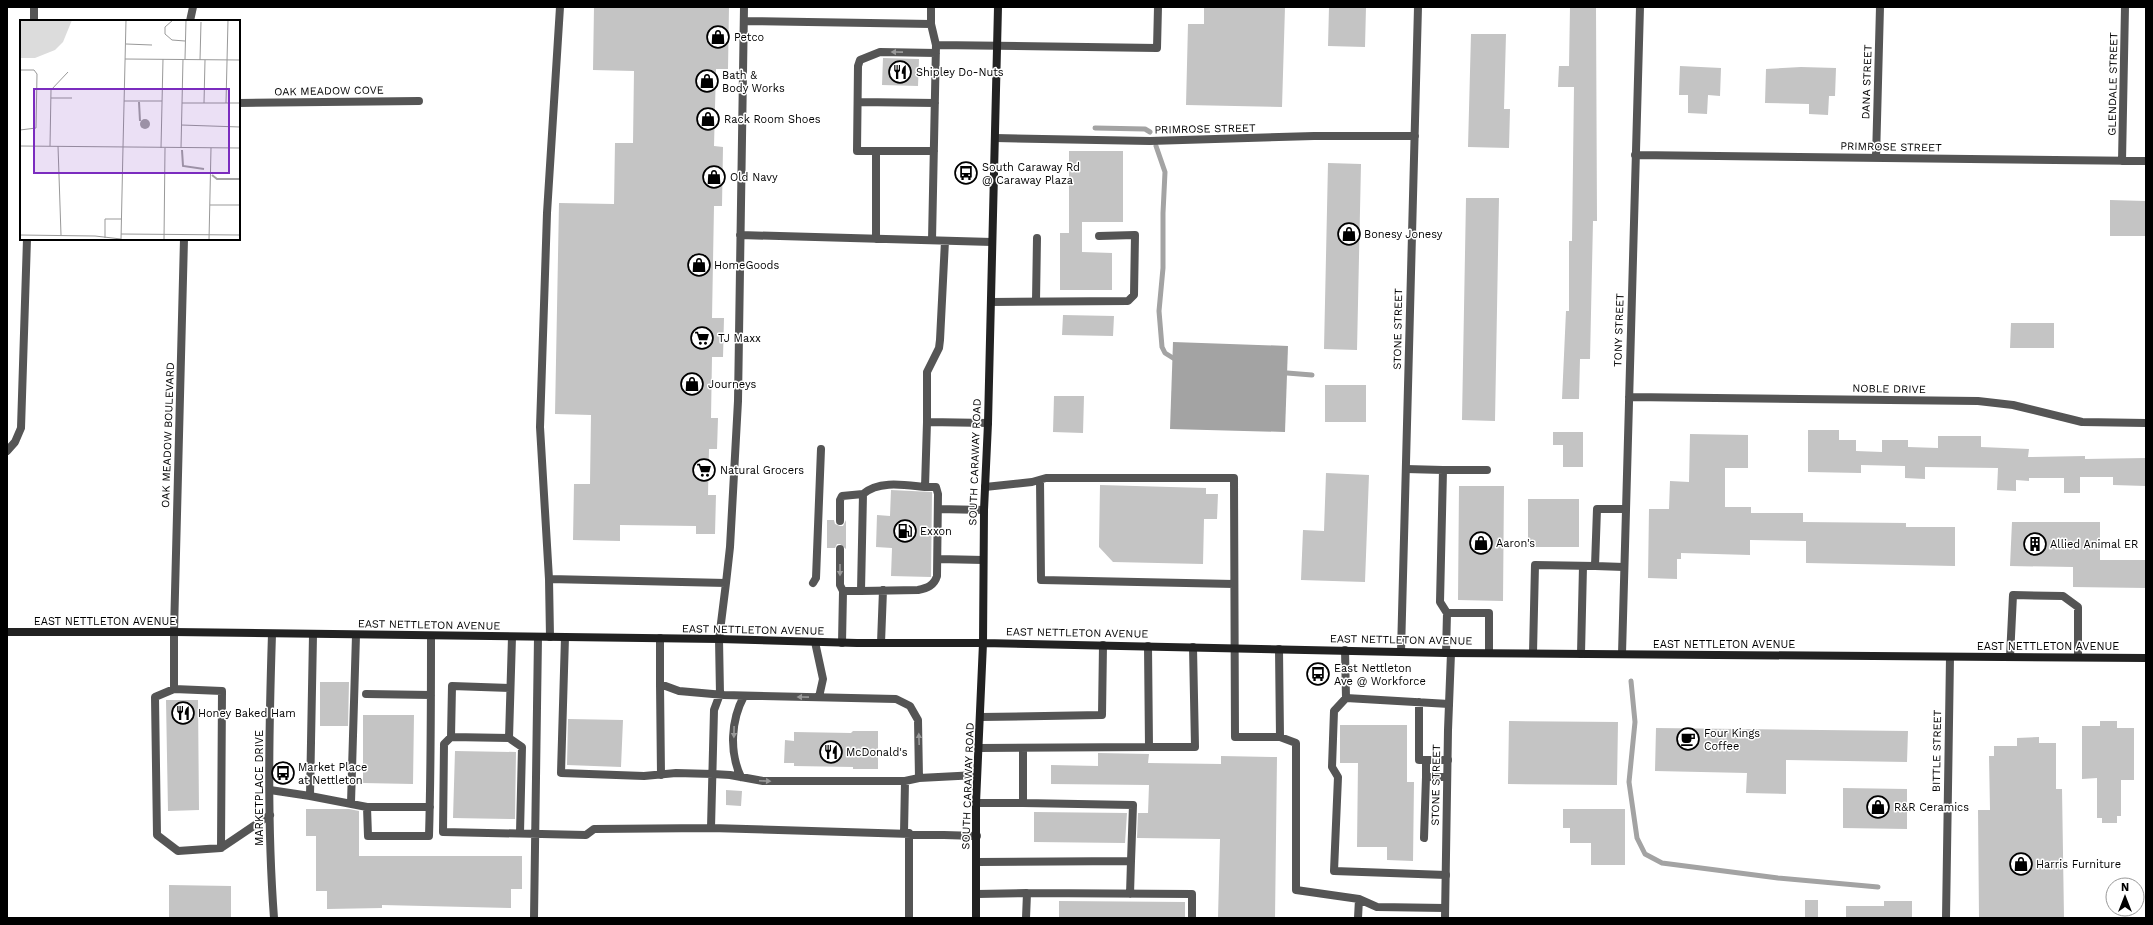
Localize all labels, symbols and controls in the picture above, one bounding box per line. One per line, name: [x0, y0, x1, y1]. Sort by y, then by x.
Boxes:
inset map: [20, 20, 240, 240]
shop icon: Petco: [705, 24, 731, 50]
place label: Petco: [734, 31, 764, 44]
street label: GLENDALE STREET: [2106, 32, 2120, 136]
street label: DANA STREET: [1859, 44, 1875, 120]
one-way arrow: [890, 49, 903, 55]
restaurant icon: Shipley Do-Nuts: [887, 59, 913, 85]
place label: Shipley Do-Nuts: [916, 66, 1004, 79]
shop icon: Bath & Body Works: [694, 68, 720, 94]
place label: Bath & Body Works: [722, 69, 785, 95]
street label: OAK MEADOW COVE: [274, 84, 384, 98]
shop icon: Rack Room Shoes: [695, 106, 721, 132]
place label: Rack Room Shoes: [724, 113, 821, 126]
street label: PRIMROSE STREET: [1154, 122, 1256, 136]
street label: PRIMROSE STREET: [1840, 140, 1942, 154]
bus stop icon: South Caraway Rd @ Caraway Plaza: [953, 160, 979, 186]
place label: South Caraway Rd @ Caraway Plaza: [982, 161, 1080, 187]
shop icon: Old Navy: [701, 164, 727, 190]
place label: Old Navy: [730, 171, 778, 184]
shop icon: Bonesy Jonesy: [1336, 221, 1362, 247]
place label: Bonesy Jonesy: [1364, 228, 1443, 241]
shop icon: HomeGoods: [686, 252, 712, 278]
place label: HomeGoods: [714, 259, 779, 272]
street label: STONE STREET: [1391, 288, 1405, 370]
street label: TONY STREET: [1611, 293, 1627, 367]
supermarket icon: TJ Maxx: [689, 325, 715, 351]
place label: TJ Maxx: [718, 332, 761, 345]
street label: OAK MEADOW BOULEVARD: [159, 362, 177, 508]
shop icon: Journeys: [679, 371, 705, 397]
place label: Journeys: [708, 378, 756, 391]
street label: NOBLE DRIVE: [1852, 382, 1926, 396]
street label: SOUTH CARAWAY ROAD: [966, 398, 984, 526]
supermarket icon: Natural Grocers: [691, 457, 717, 483]
place label: Natural Grocers: [720, 464, 804, 477]
fuel station icon: Exxon: [892, 518, 918, 544]
place label: Exxon: [920, 525, 952, 538]
shop icon: Aaron's: [1468, 530, 1494, 556]
building icon: Allied Animal ER: [2022, 531, 2048, 557]
place label: Aaron's: [1496, 537, 1535, 550]
place label: Allied Animal ER: [2050, 538, 2138, 551]
one-way arrow: [837, 564, 843, 577]
street label: EAST NETTLETON AVENUE: [34, 615, 176, 628]
street label: EAST NETTLETON AVENUE: [358, 617, 500, 633]
street label: EAST NETTLETON AVENUE: [682, 622, 824, 638]
street label: EAST NETTLETON AVENUE: [1006, 625, 1148, 641]
street label: EAST NETTLETON AVENUE: [1330, 632, 1472, 648]
street label: EAST NETTLETON AVENUE: [1653, 638, 1795, 651]
street label: EAST NETTLETON AVENUE: [1977, 640, 2119, 653]
bus stop icon: East Nettleton Ave @ Workforce: [1305, 661, 1331, 687]
place label: East Nettleton Ave @ Workforce: [1334, 662, 1426, 688]
one-way arrow: [797, 693, 809, 700]
restaurant icon: Honey Baked Ham: [170, 700, 196, 726]
place label: Honey Baked Ham: [198, 707, 296, 720]
street label: BITTLE STREET: [1930, 709, 1944, 792]
street label: SOUTH CARAWAY ROAD: [959, 722, 977, 850]
one-way arrow: [731, 726, 737, 739]
cafe icon: Four Kings Coffee: [1675, 726, 1701, 752]
place label: Four Kings Coffee: [1704, 727, 1760, 753]
street label: MARKETPLACE DRIVE: [253, 730, 266, 846]
one-way arrow: [916, 732, 922, 745]
restaurant icon: McDonald's: [818, 739, 844, 765]
street label: STONE STREET: [1429, 744, 1443, 826]
place label: McDonald's: [846, 746, 908, 759]
bus stop icon: Market Place at Nettleton: [270, 760, 296, 786]
place label: Market Place at Nettleton: [298, 761, 367, 787]
one-way arrow: [759, 778, 772, 784]
shop icon: R&R Ceramics: [1865, 794, 1891, 820]
place label: R&R Ceramics: [1894, 801, 1969, 814]
shop icon: Harris Furniture: [2008, 851, 2034, 877]
place label: Harris Furniture: [2036, 858, 2121, 871]
north arrow: [2105, 877, 2145, 917]
text: N: [2121, 881, 2129, 894]

